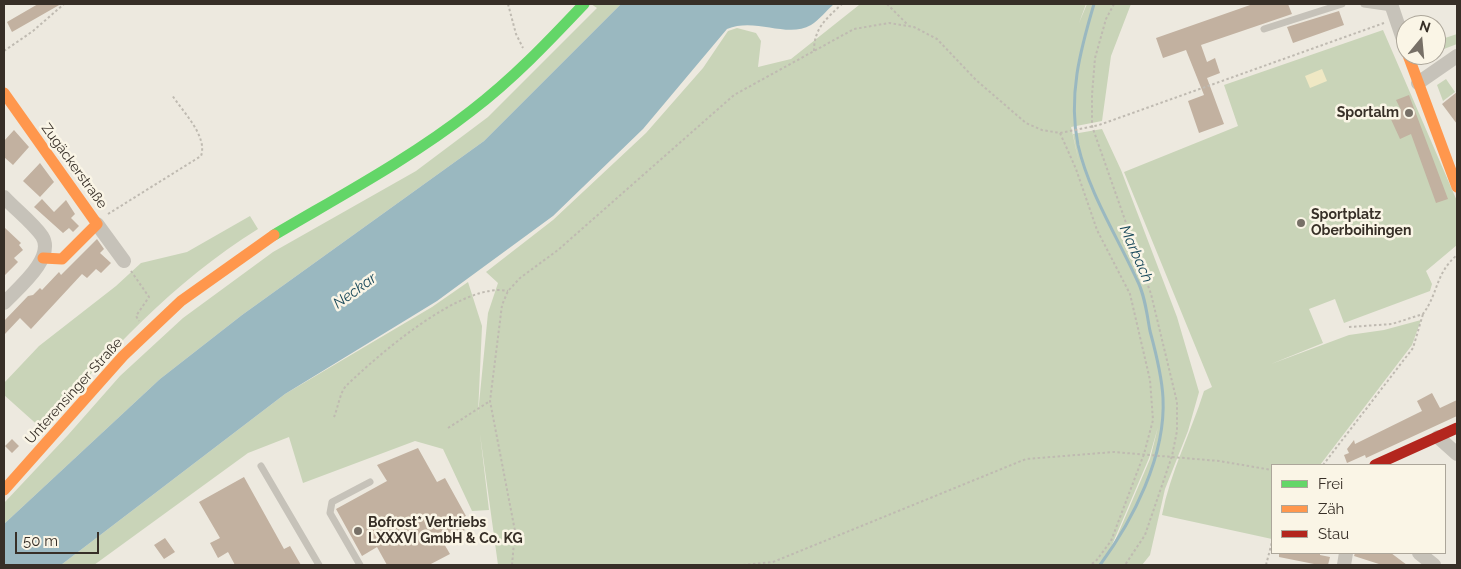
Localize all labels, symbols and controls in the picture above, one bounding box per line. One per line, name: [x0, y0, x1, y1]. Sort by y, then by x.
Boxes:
north arrow: [1396, 15, 1446, 65]
text: N: [1418, 17, 1433, 36]
place label: Sportalm: [1337, 105, 1399, 121]
marker: Sportalm: [1403, 107, 1415, 119]
street label: Zugäckerstraße: [38, 120, 110, 212]
place label: Sportplatz Oberboihingen: [1311, 207, 1411, 240]
marker: Sportplatz Oberboihingen: [1295, 217, 1307, 229]
water label: Marbach: [1115, 223, 1157, 285]
water label: Neckar: [330, 269, 380, 313]
street label: Unterensinger Straße: [22, 334, 126, 448]
legend: [1271, 464, 1446, 554]
text: Frei: [1318, 475, 1343, 493]
text: Zäh: [1318, 500, 1344, 518]
place label: Bofrost* Vertriebs LXXXVI GmbH & Co. KG: [368, 515, 523, 548]
scale bar: [18, 522, 101, 554]
marker: Bofrost* Vertriebs LXXXVI GmbH & Co. KG: [352, 525, 364, 537]
text: Stau: [1318, 525, 1349, 543]
text: 50 m: [23, 532, 58, 550]

